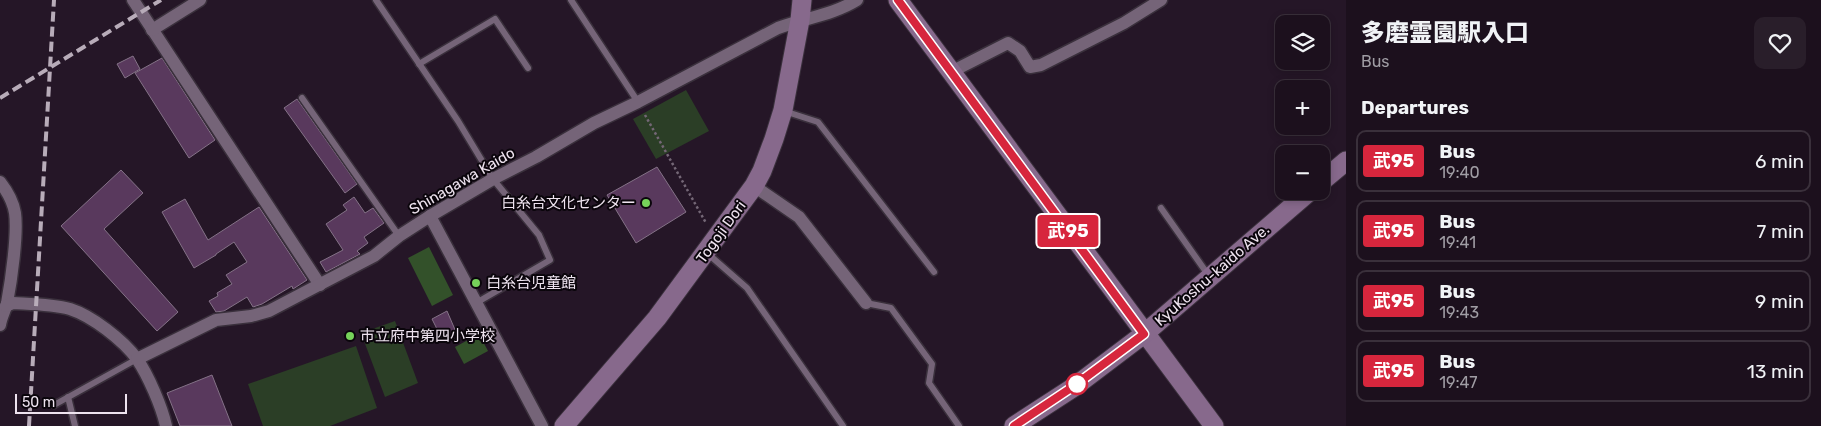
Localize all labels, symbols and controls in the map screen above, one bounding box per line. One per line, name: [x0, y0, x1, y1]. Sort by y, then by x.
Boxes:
map controls: [1275, 15, 1330, 200]
button: layers: [1275, 15, 1330, 70]
button: heart: [1754, 17, 1806, 69]
text: 多磨霊園駅入口: [1361, 19, 1529, 47]
text: Bus: [1361, 52, 1389, 71]
button: +: [1275, 80, 1330, 135]
text: Departures: [1361, 96, 1469, 119]
text: Bus: [1439, 140, 1475, 163]
street label: Shinagawa Kaido: [406, 144, 518, 218]
button: −: [1275, 145, 1330, 200]
text: 武95: [1373, 150, 1414, 172]
text: 6 min: [1755, 150, 1804, 173]
text: 19:40: [1439, 163, 1480, 182]
place label: 白糸台文化センター: [501, 194, 636, 212]
marker: 白糸台文化センター: [640, 197, 652, 209]
street label: Togoji Dori: [692, 197, 750, 267]
text: Bus: [1439, 210, 1475, 233]
line badge: 武95: [1039, 215, 1097, 247]
text: 武95: [1047, 220, 1089, 242]
street label: KyuKoshu-kaido Ave.: [1151, 220, 1273, 330]
text: 武95: [1373, 220, 1414, 242]
text: 7 min: [1757, 220, 1804, 243]
text: 19:41: [1439, 233, 1476, 252]
place label: 白糸台児童館: [486, 274, 576, 292]
marker: 白糸台児童館: [470, 277, 482, 289]
text: Bus: [1439, 280, 1475, 303]
text: 武95: [1373, 290, 1414, 312]
text: 9 min: [1755, 290, 1804, 313]
text: 19:43: [1439, 303, 1479, 322]
place label: 市立府中第四小学校: [360, 327, 495, 345]
marker: 市立府中第四小学校: [344, 330, 356, 342]
text: Bus: [1439, 350, 1475, 373]
text: 武95: [1373, 360, 1414, 382]
text: 13 min: [1747, 360, 1804, 383]
unlabelled marker: [1066, 373, 1088, 395]
text: 19:47: [1439, 373, 1477, 392]
scale bar: [15, 391, 128, 414]
text: 50 m: [22, 394, 55, 411]

